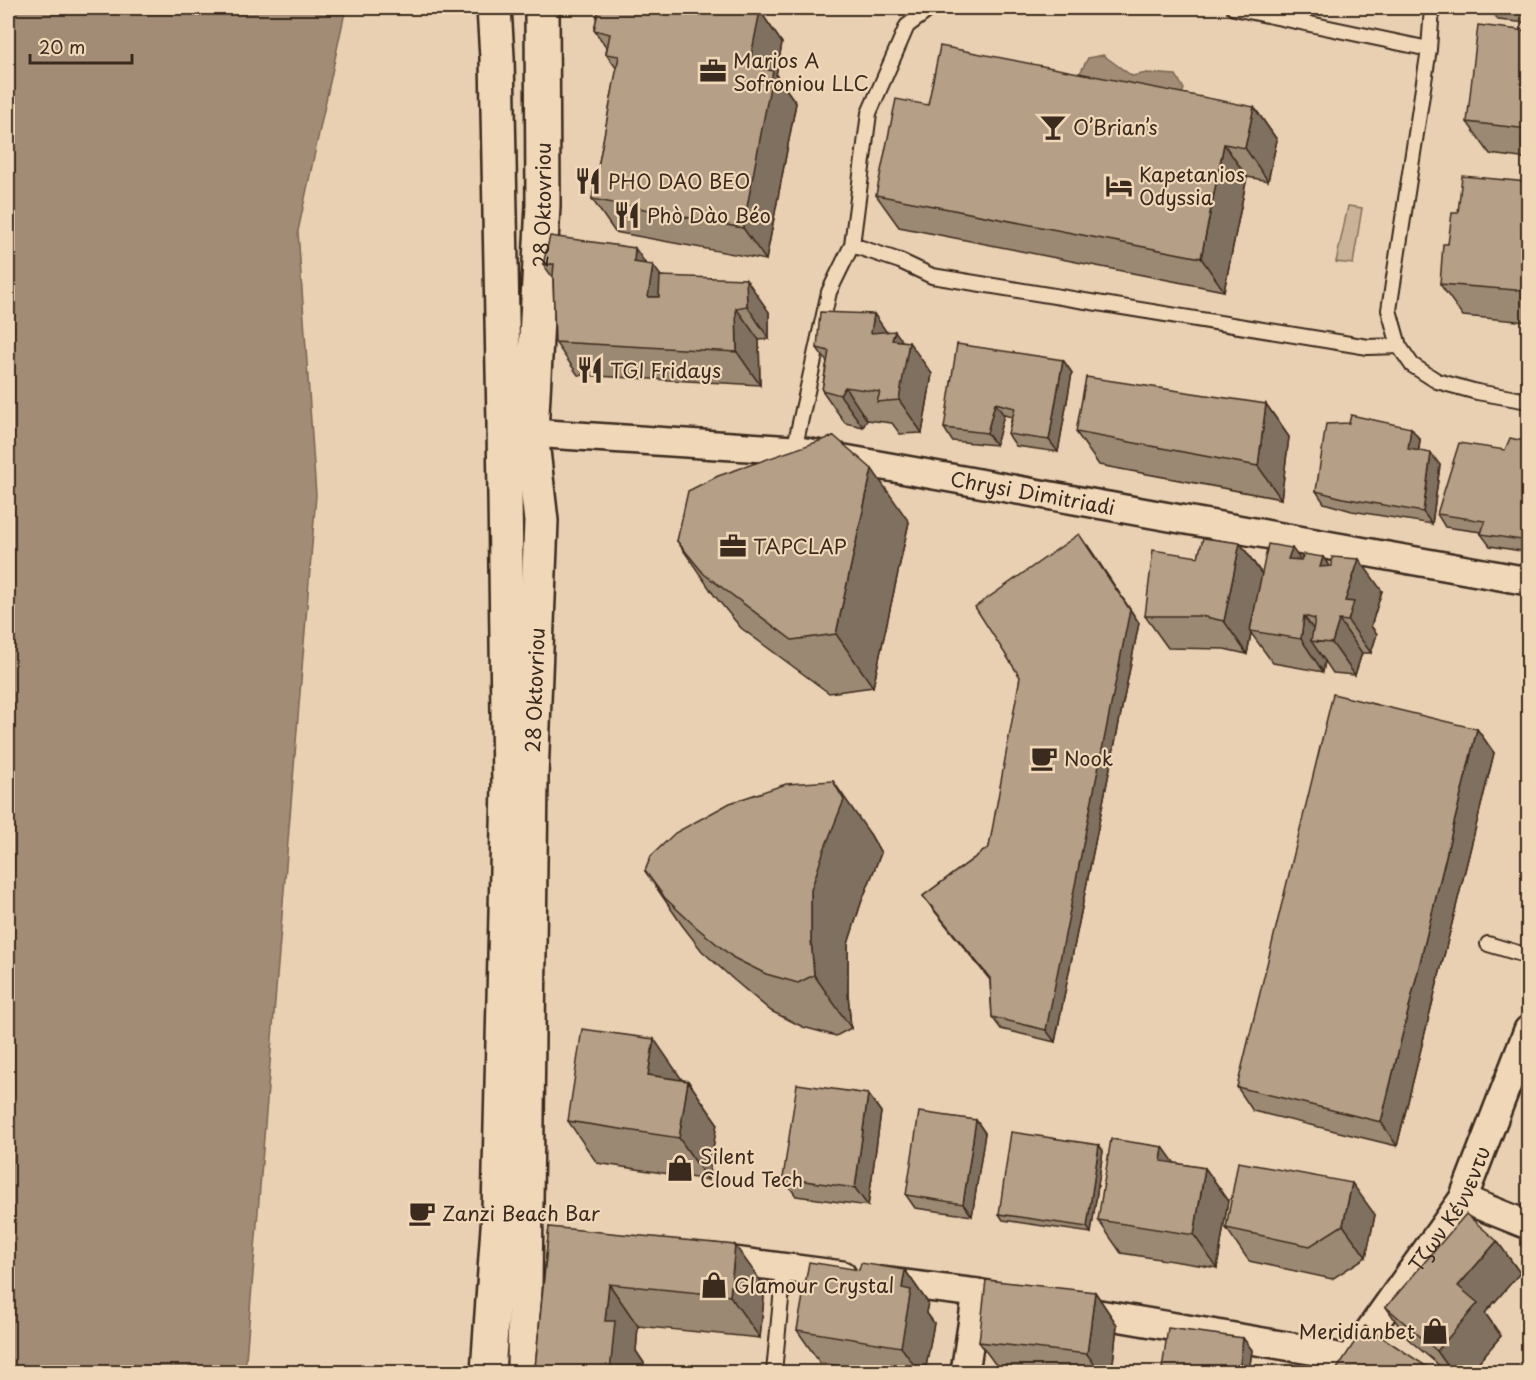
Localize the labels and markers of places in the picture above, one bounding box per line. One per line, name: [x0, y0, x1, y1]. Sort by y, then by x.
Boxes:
place label: Marios A Sofroniou LLC: [733, 45, 869, 98]
office icon: Marios A Sofroniou LLC: [698, 56, 728, 86]
bar icon: O’Brian’s: [1038, 112, 1068, 142]
place label: O’Brian’s: [1073, 112, 1158, 142]
place label: Kapetanios Odyssia: [1139, 159, 1245, 212]
restaurant icon: PHO DAO BEO: [573, 166, 603, 196]
place label: PHO DAO BEO: [608, 166, 750, 196]
hotel icon: Kapetanios Odyssia: [1104, 171, 1134, 201]
restaurant icon: Phò Dào Béo: [612, 200, 642, 230]
place label: Phò Dào Béo: [647, 200, 771, 230]
restaurant icon: TGI Fridays: [575, 355, 605, 385]
place label: TGI Fridays: [610, 355, 721, 385]
office icon: TAPCLAP: [718, 531, 748, 561]
place label: TAPCLAP: [753, 531, 847, 561]
cafe icon: Nook: [1029, 743, 1059, 773]
place label: Nook: [1064, 743, 1113, 773]
place label: Silent Cloud Tech: [700, 1141, 803, 1194]
shop icon: Silent Cloud Tech: [665, 1153, 695, 1183]
cafe icon: Zanzi Beach Bar: [407, 1198, 437, 1228]
place label: Zanzi Beach Bar: [442, 1198, 600, 1228]
shop icon: Glamour Crystal: [699, 1270, 729, 1300]
place label: Glamour Crystal: [734, 1270, 894, 1300]
place label: Meridianbet: [1299, 1316, 1415, 1346]
shop icon: Meridianbet: [1420, 1316, 1450, 1346]

